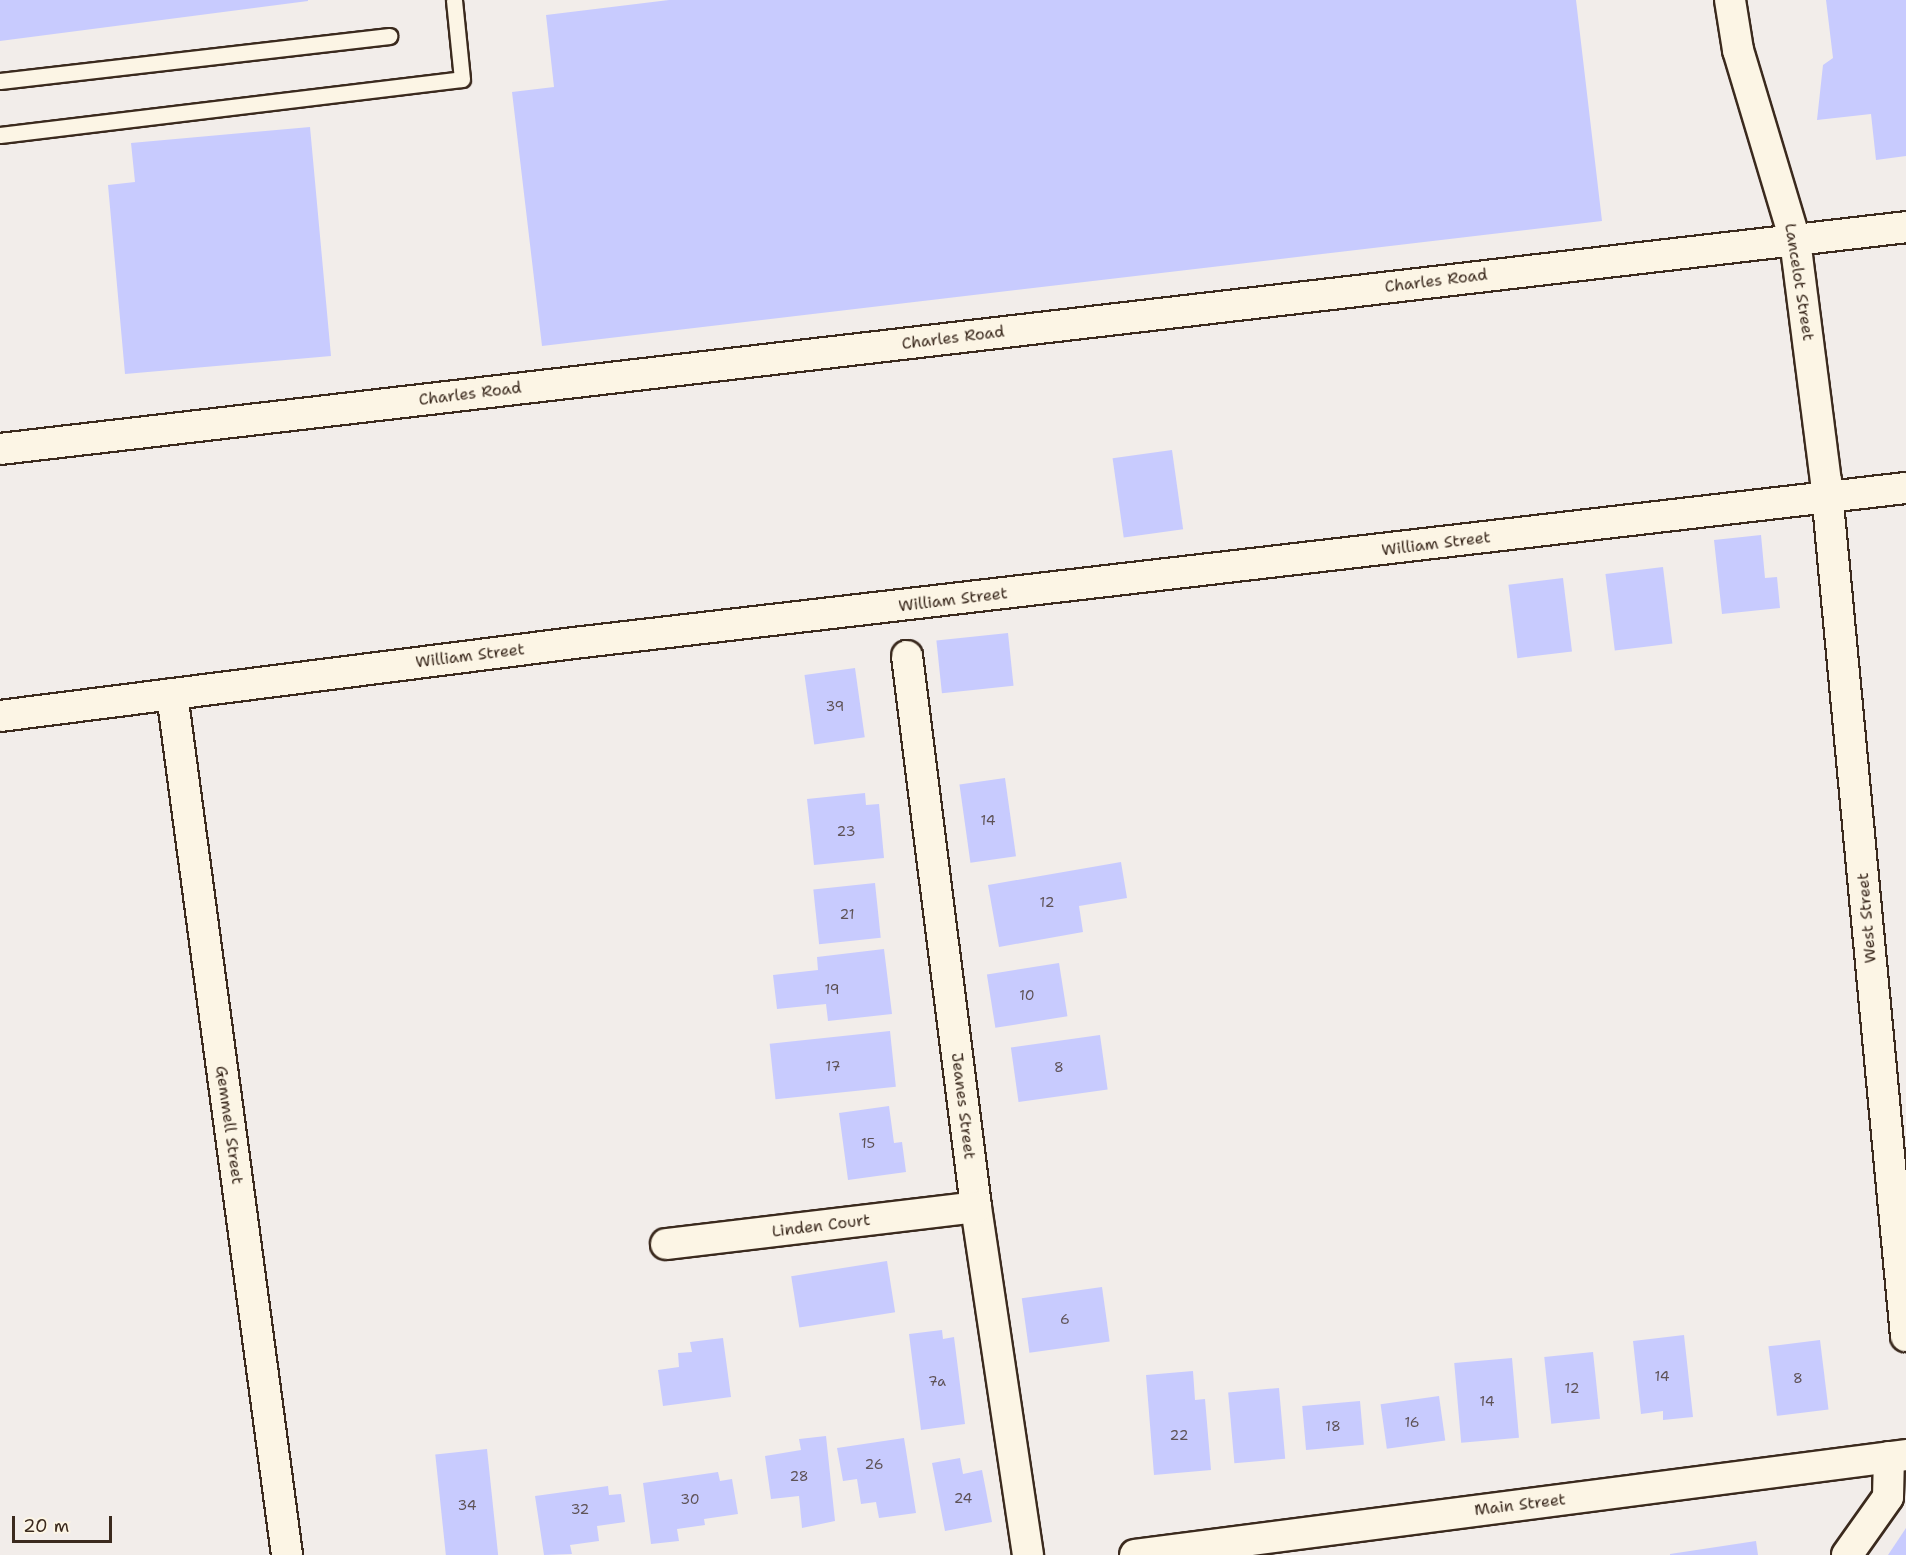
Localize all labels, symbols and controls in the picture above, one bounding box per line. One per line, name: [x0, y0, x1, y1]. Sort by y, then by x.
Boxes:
street label: Lancelot Street: [1780, 222, 1818, 342]
street label: Charles Road: [1384, 265, 1488, 297]
street label: Charles Road: [901, 322, 1005, 354]
street label: Charles Road: [418, 378, 522, 410]
street label: William Street: [1380, 528, 1492, 560]
street label: William Street: [897, 584, 1009, 616]
street label: William Street: [414, 640, 526, 672]
house number: 39: [826, 698, 844, 714]
house number: 14: [980, 812, 996, 828]
house number: 23: [837, 823, 855, 839]
street label: West Street: [1853, 872, 1881, 964]
house number: 12: [1040, 894, 1054, 910]
house number: 21: [840, 906, 854, 922]
house number: 19: [824, 981, 840, 997]
house number: 10: [1019, 987, 1035, 1003]
street label: Jeanes Street: [947, 1052, 979, 1160]
house number: 17: [826, 1058, 840, 1074]
house number: 8: [1054, 1059, 1064, 1075]
street label: Gemmell Street: [211, 1065, 247, 1185]
house number: 15: [861, 1135, 875, 1151]
street label: Linden Court: [771, 1210, 871, 1242]
house number: 6: [1060, 1311, 1070, 1327]
house number: 14: [1654, 1368, 1670, 1384]
house number: 8: [1793, 1370, 1803, 1386]
house number: 7a: [928, 1373, 946, 1389]
house number: 12: [1565, 1380, 1579, 1396]
house number: 14: [1479, 1393, 1495, 1409]
house number: 16: [1404, 1414, 1420, 1430]
house number: 18: [1325, 1418, 1341, 1434]
house number: 22: [1170, 1427, 1188, 1443]
house number: 26: [865, 1456, 883, 1472]
house number: 28: [789, 1468, 809, 1484]
house number: 24: [954, 1490, 972, 1506]
street label: Main Street: [1473, 1490, 1567, 1520]
house number: 30: [680, 1491, 700, 1507]
house number: 34: [457, 1497, 477, 1513]
house number: 32: [571, 1501, 589, 1517]
scale bar: [15, 1504, 116, 1542]
text: 20 m: [23, 1514, 69, 1538]

